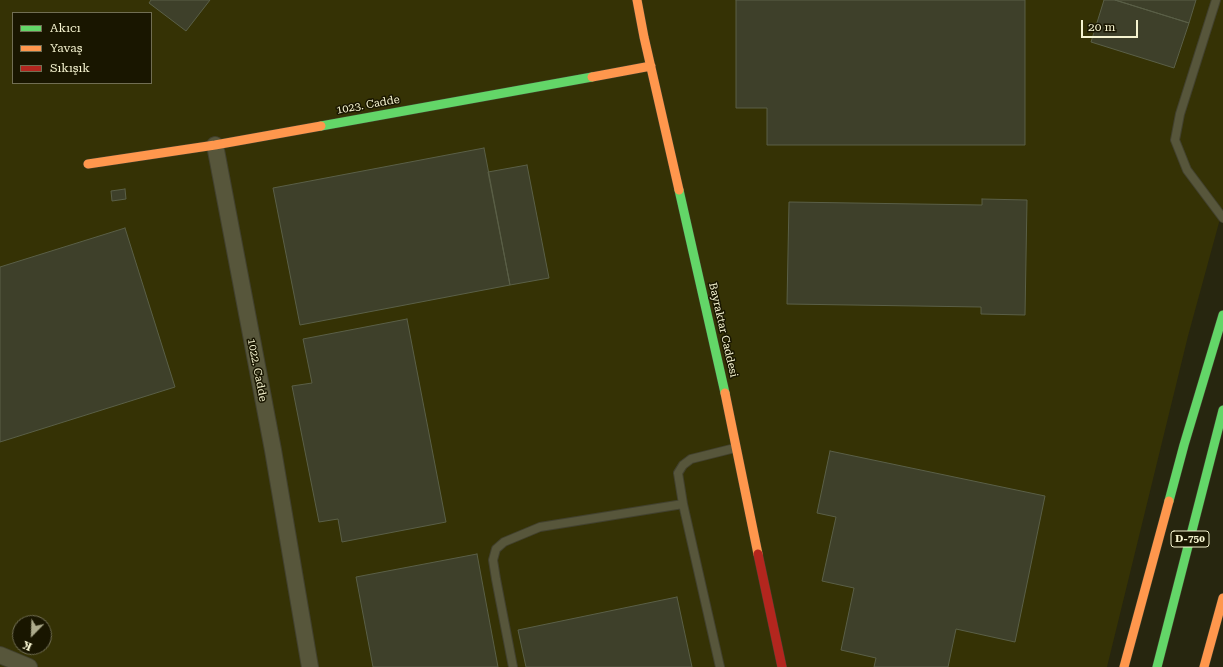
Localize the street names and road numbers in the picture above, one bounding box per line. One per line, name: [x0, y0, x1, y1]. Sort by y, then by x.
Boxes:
street label: 1023. Cadde: [335, 93, 401, 117]
street label: Bayraktar Caddesi: [706, 281, 740, 379]
street label: 1022. Cadde: [244, 337, 270, 403]
road number: D-750: [1171, 531, 1209, 547]

